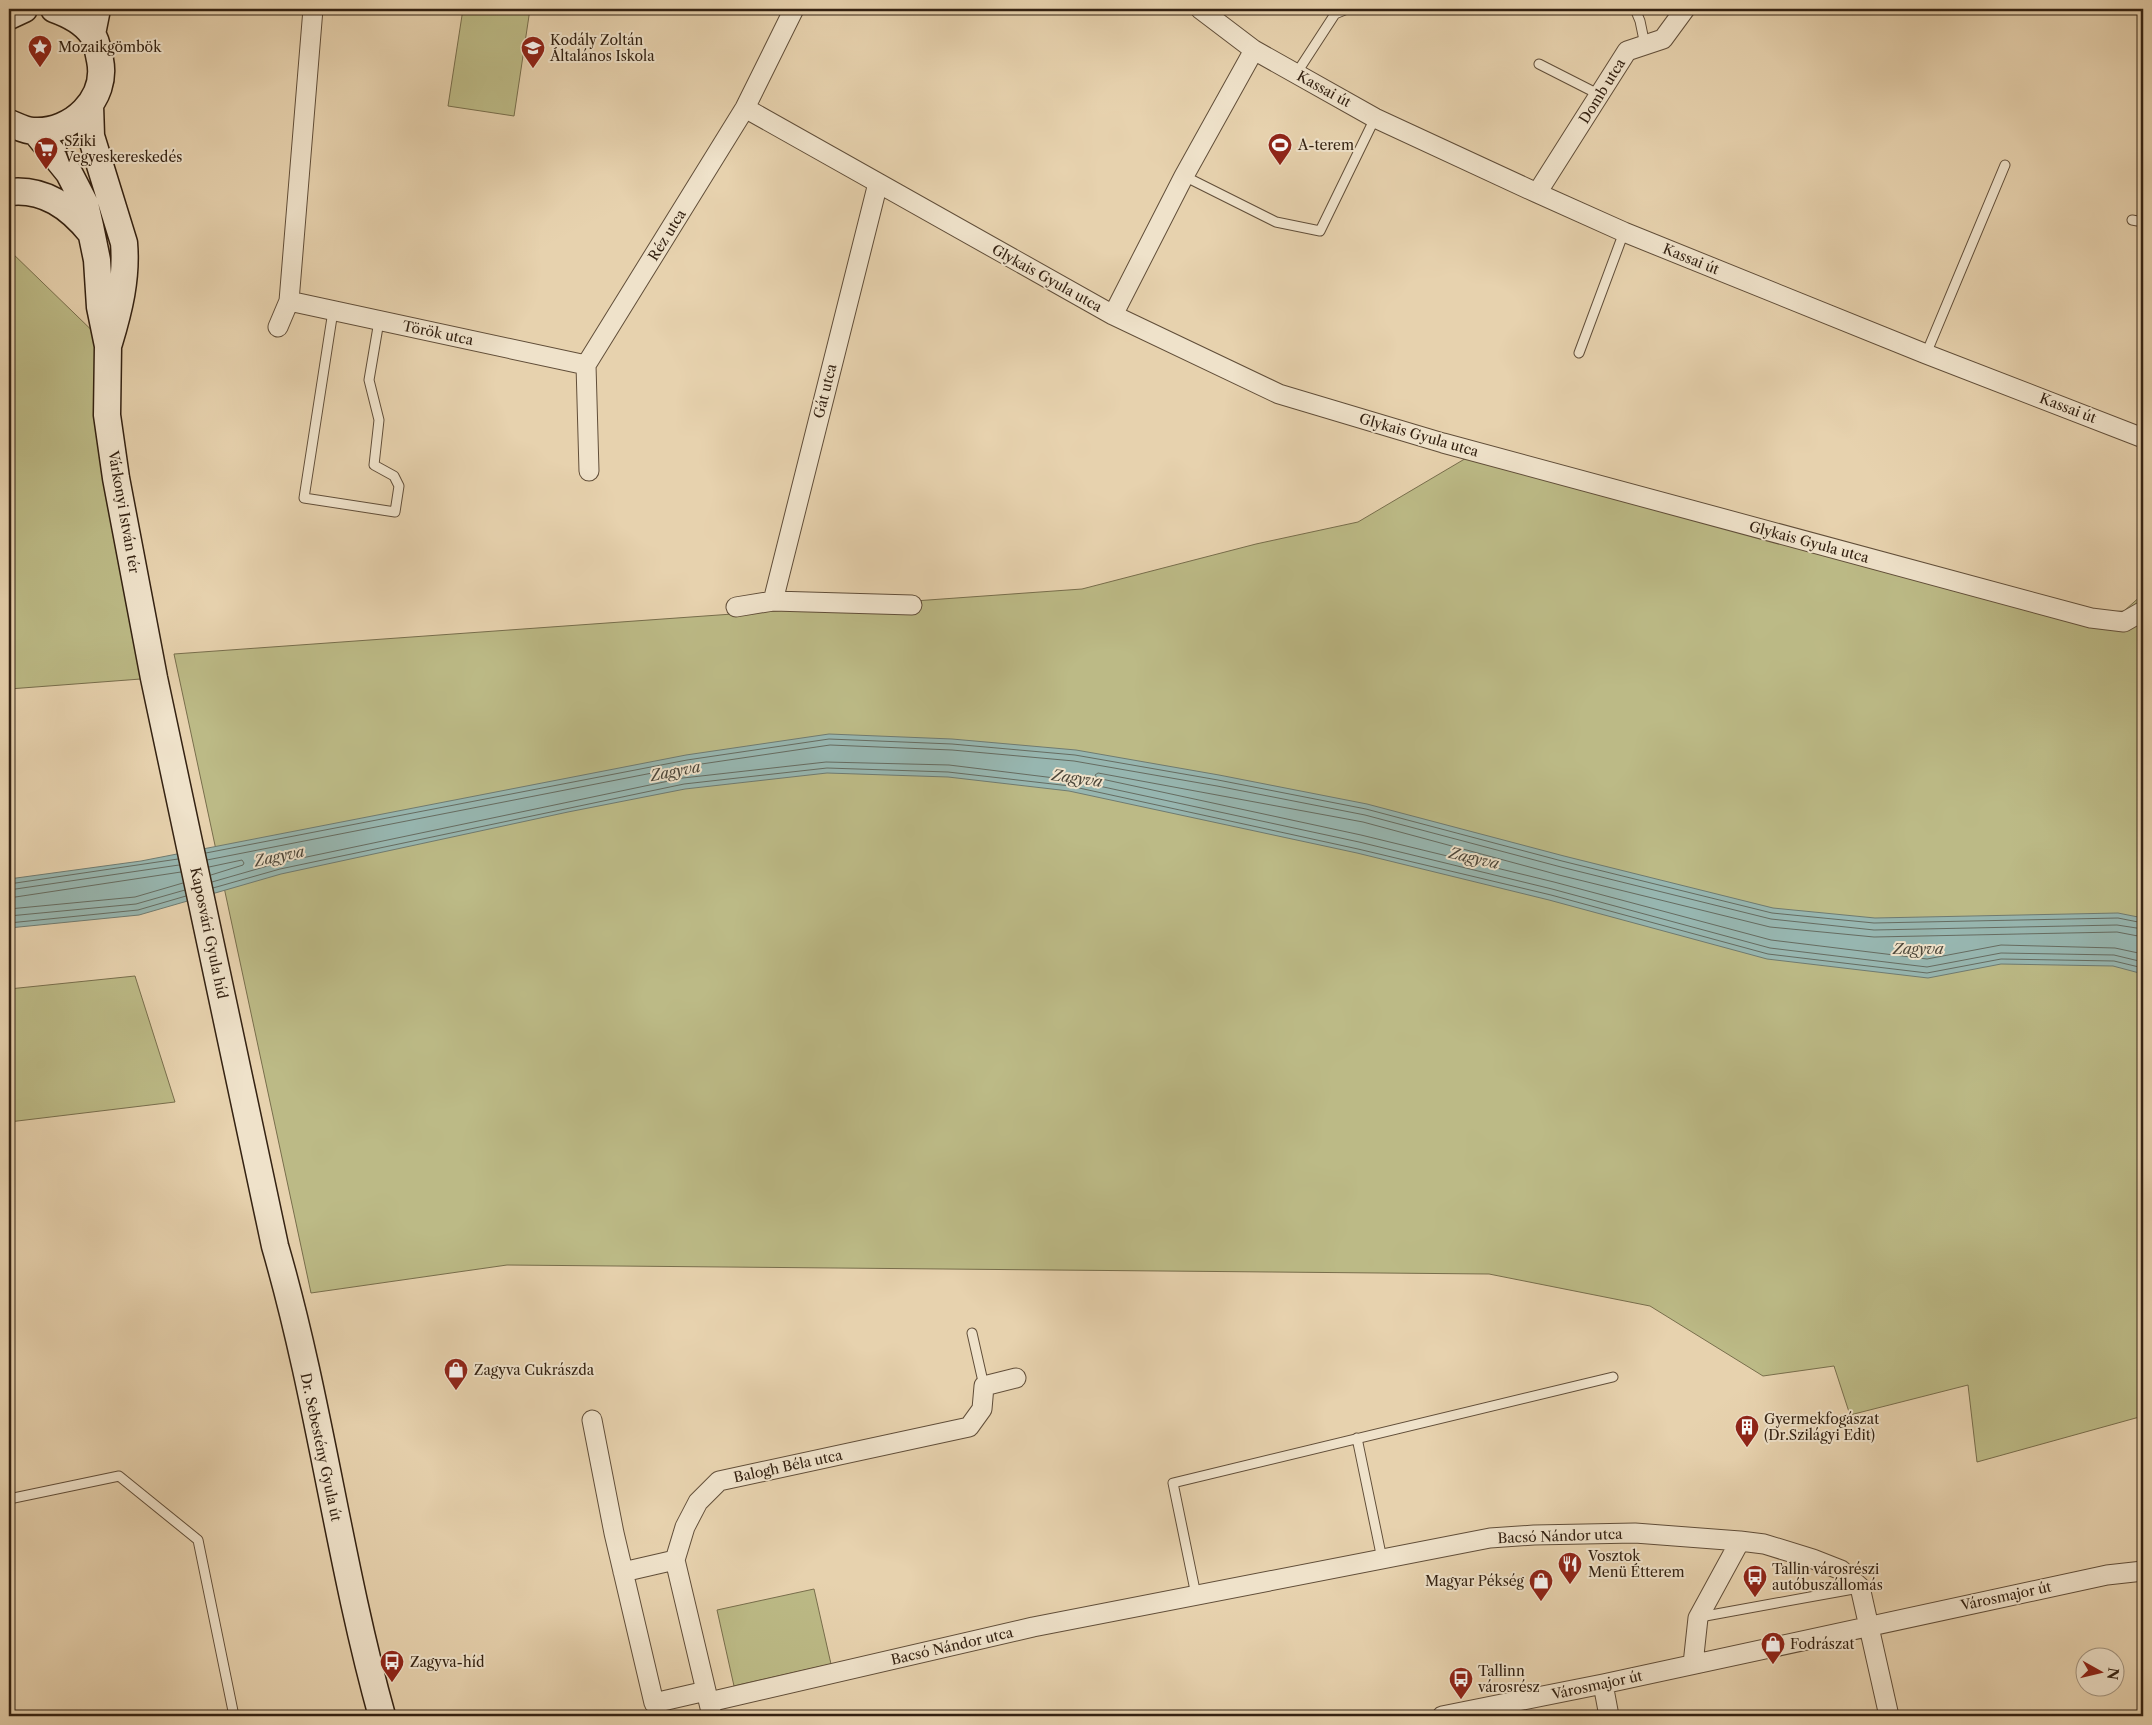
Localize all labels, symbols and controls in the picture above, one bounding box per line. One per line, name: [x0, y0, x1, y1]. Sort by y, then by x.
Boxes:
place label: Kodály Zoltán Általános Iskola: [549, 31, 655, 65]
place icon: Mozaikgömbök: [27, 34, 53, 68]
school or university icon: Kodály Zoltán Általános Iskola: [520, 35, 546, 69]
place label: Mozaikgömbök: [58, 38, 162, 56]
street label: Domb utca: [1575, 55, 1629, 127]
street label: Kassai út: [1294, 67, 1354, 111]
place label: Sziki Vegyeskereskedés: [63, 132, 182, 166]
sports icon: A-terem: [1267, 132, 1293, 166]
supermarket icon: Sziki Vegyeskereskedés: [33, 136, 59, 170]
place label: A-terem: [1297, 136, 1354, 154]
street label: Réz utca: [644, 205, 690, 264]
street label: Glykais Gyula utca: [989, 240, 1106, 316]
street label: Kassai út: [1660, 240, 1722, 278]
street label: Török utca: [401, 317, 476, 349]
street label: Gát utca: [810, 361, 841, 420]
street label: Kassai út: [2037, 389, 2099, 427]
street label: Glykais Gyula utca: [1357, 409, 1481, 461]
street label: Várkonyi István tér: [104, 448, 144, 575]
street label: Glykais Gyula utca: [1747, 517, 1871, 567]
water label: Zagyva: [647, 757, 702, 785]
water label: Zagyva: [1049, 765, 1104, 791]
water label: Zagyva: [251, 841, 306, 871]
water label: Zagyva: [1446, 843, 1501, 873]
street label: Kaposvári Gyula híd: [186, 865, 232, 1001]
water label: Zagyva: [1891, 939, 1944, 958]
shop icon: Zagyva Cukrászda: [443, 1357, 469, 1391]
place label: Zagyva Cukrászda: [474, 1361, 595, 1379]
street label: Dr. Sebestény Gyula út: [296, 1371, 346, 1523]
place label: Gyermekfogászat (Dr.Szilágyi Edit): [1764, 1410, 1879, 1444]
building icon: Gyermekfogászat (Dr.Szilágyi Edit): [1734, 1414, 1760, 1448]
street label: Balogh Béla utca: [732, 1446, 845, 1486]
street label: Bacsó Nándor utca: [1497, 1525, 1623, 1547]
place label: Vosztok Menü Étterem: [1587, 1547, 1685, 1581]
restaurant icon: Vosztok Menü Étterem: [1557, 1551, 1583, 1585]
place label: Tallin városrészi autóbuszállomás: [1772, 1560, 1883, 1594]
bus stop icon: Tallin városrészi autóbuszállomás: [1742, 1564, 1768, 1598]
shop icon: Magyar Pékség: [1528, 1568, 1554, 1602]
place label: Magyar Pékség: [1425, 1572, 1525, 1590]
street label: Városmajor út: [1958, 1578, 2053, 1615]
street label: Bacsó Nándor utca: [889, 1623, 1016, 1669]
shop icon: Fodrászat: [1760, 1631, 1786, 1665]
place label: Fodrászat: [1790, 1635, 1855, 1653]
north arrow: [2074, 1648, 2124, 1698]
bus stop icon: Zagyva-híd: [379, 1649, 405, 1683]
place label: Zagyva-híd: [410, 1653, 485, 1671]
place label: Tallinn városrész: [1477, 1662, 1540, 1696]
bus stop icon: Tallinn városrész: [1448, 1666, 1474, 1700]
street label: Városmajor út: [1549, 1667, 1644, 1704]
text: N: [2103, 1667, 2123, 1681]

